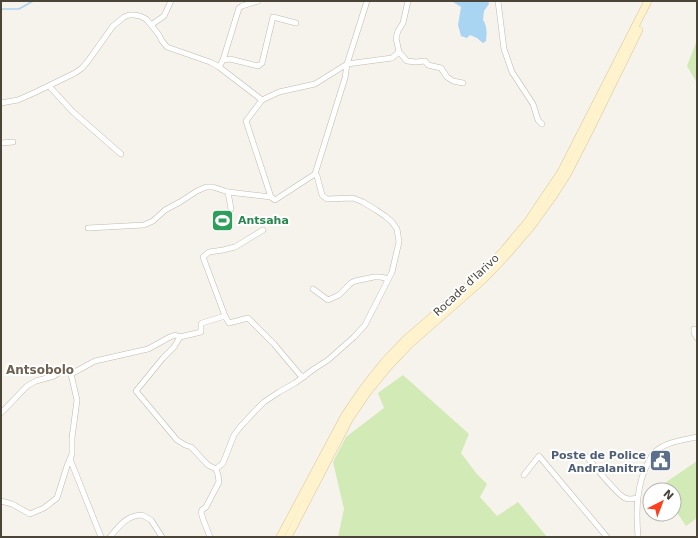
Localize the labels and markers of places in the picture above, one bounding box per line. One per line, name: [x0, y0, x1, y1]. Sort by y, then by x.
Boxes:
sports icon: Antsaha: [209, 207, 235, 233]
place label: Antsaha: [238, 214, 289, 227]
public building icon: Poste de Police Andralanitra: [648, 448, 674, 474]
place label: Poste de Police Andralanitra: [551, 449, 646, 475]

